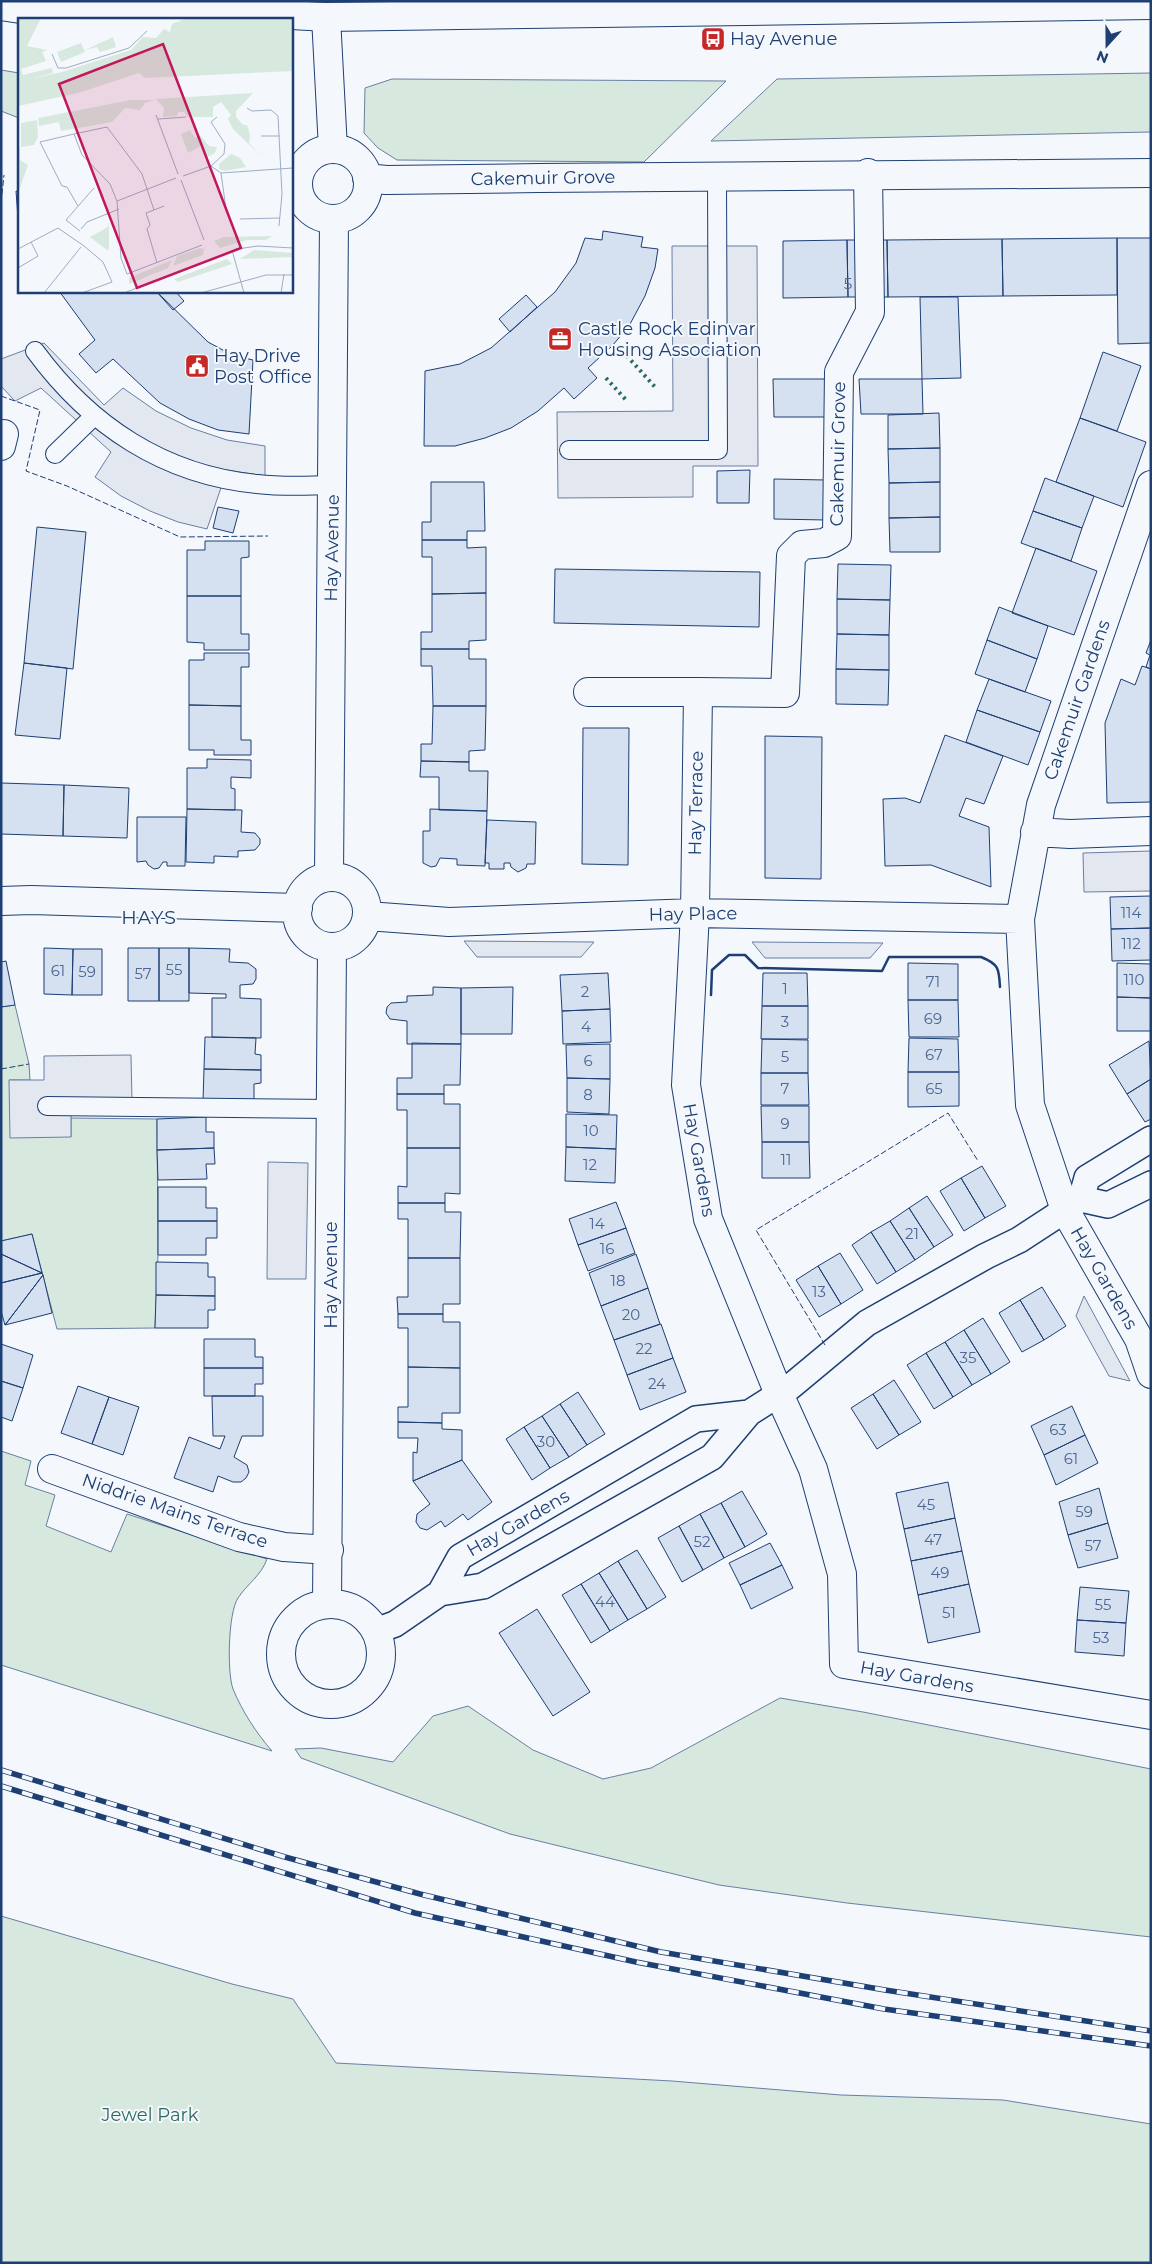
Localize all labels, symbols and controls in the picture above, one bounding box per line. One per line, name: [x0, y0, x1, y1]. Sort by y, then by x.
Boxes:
inset map: [18, 18, 292, 292]
north arrow: [1082, 20, 1132, 70]
bus stop icon: Hay Avenue: [700, 26, 726, 52]
place label: Hay Avenue: [730, 28, 837, 50]
text: N: [1094, 47, 1111, 68]
street label: Cakemuir Grove: [470, 166, 616, 190]
house number: 5: [844, 274, 852, 293]
place label: Castle Rock Edinvar Housing Association: [578, 318, 762, 361]
office icon: Castle Rock Edinvar Housing Association: [547, 326, 573, 352]
place label: Hay Drive Post Office: [214, 345, 312, 388]
public building icon: Hay Drive Post Office: [184, 353, 210, 379]
street label: Cakemuir Grove: [826, 381, 850, 527]
street label: Hay Avenue: [320, 494, 344, 602]
street label: Cakemuir Gardens: [1039, 617, 1115, 783]
street label: Hay Terrace: [684, 750, 708, 855]
street label: Hay Place: [649, 902, 738, 926]
house number: 114: [1121, 903, 1141, 922]
district label: HAYS: [121, 906, 177, 929]
house number: 112: [1121, 934, 1141, 953]
house number: 55: [166, 960, 182, 979]
house number: 61: [51, 961, 65, 980]
house number: 59: [78, 962, 96, 981]
house number: 57: [134, 964, 152, 983]
house number: 110: [1124, 970, 1144, 989]
house number: 71: [926, 972, 940, 991]
house number: 1: [782, 979, 788, 998]
house number: 2: [581, 982, 589, 1001]
house number: 69: [924, 1009, 942, 1028]
house number: 3: [781, 1012, 789, 1031]
house number: 4: [581, 1017, 591, 1036]
house number: 67: [925, 1045, 943, 1064]
house number: 5: [781, 1047, 789, 1066]
house number: 6: [583, 1051, 593, 1070]
house number: 7: [781, 1079, 790, 1098]
house number: 65: [925, 1079, 943, 1098]
house number: 8: [583, 1085, 593, 1104]
street label: Hay Gardens: [678, 1101, 720, 1219]
house number: 9: [780, 1114, 790, 1133]
house number: 10: [583, 1121, 599, 1140]
house number: 11: [781, 1150, 791, 1169]
house number: 12: [583, 1155, 597, 1174]
house number: 14: [589, 1214, 605, 1233]
street label: Hay Avenue: [320, 1221, 342, 1329]
street label: Hay Gardens: [1066, 1223, 1142, 1333]
house number: 21: [905, 1224, 919, 1243]
house number: 16: [600, 1239, 614, 1258]
house number: 18: [611, 1271, 626, 1290]
house number: 13: [812, 1282, 826, 1301]
house number: 20: [622, 1305, 640, 1324]
house number: 22: [635, 1339, 653, 1358]
house number: 35: [960, 1348, 976, 1367]
house number: 24: [648, 1374, 666, 1393]
house number: 63: [1049, 1420, 1067, 1439]
house number: 30: [537, 1432, 555, 1451]
house number: 61: [1064, 1449, 1078, 1468]
street label: Niddrie Mains Terrace: [79, 1469, 271, 1553]
street label: Hay Gardens: [463, 1485, 573, 1561]
house number: 45: [917, 1495, 935, 1514]
house number: 59: [1075, 1502, 1093, 1521]
house number: 47: [924, 1530, 942, 1549]
house number: 52: [694, 1532, 710, 1551]
house number: 57: [1084, 1536, 1102, 1555]
house number: 49: [931, 1563, 949, 1582]
house number: 44: [595, 1592, 615, 1611]
house number: 55: [1095, 1595, 1111, 1614]
house number: 51: [942, 1603, 956, 1622]
house number: 53: [1093, 1628, 1109, 1647]
street label: Hay Gardens: [858, 1656, 976, 1698]
park label: Jewel Park: [101, 2104, 199, 2126]

